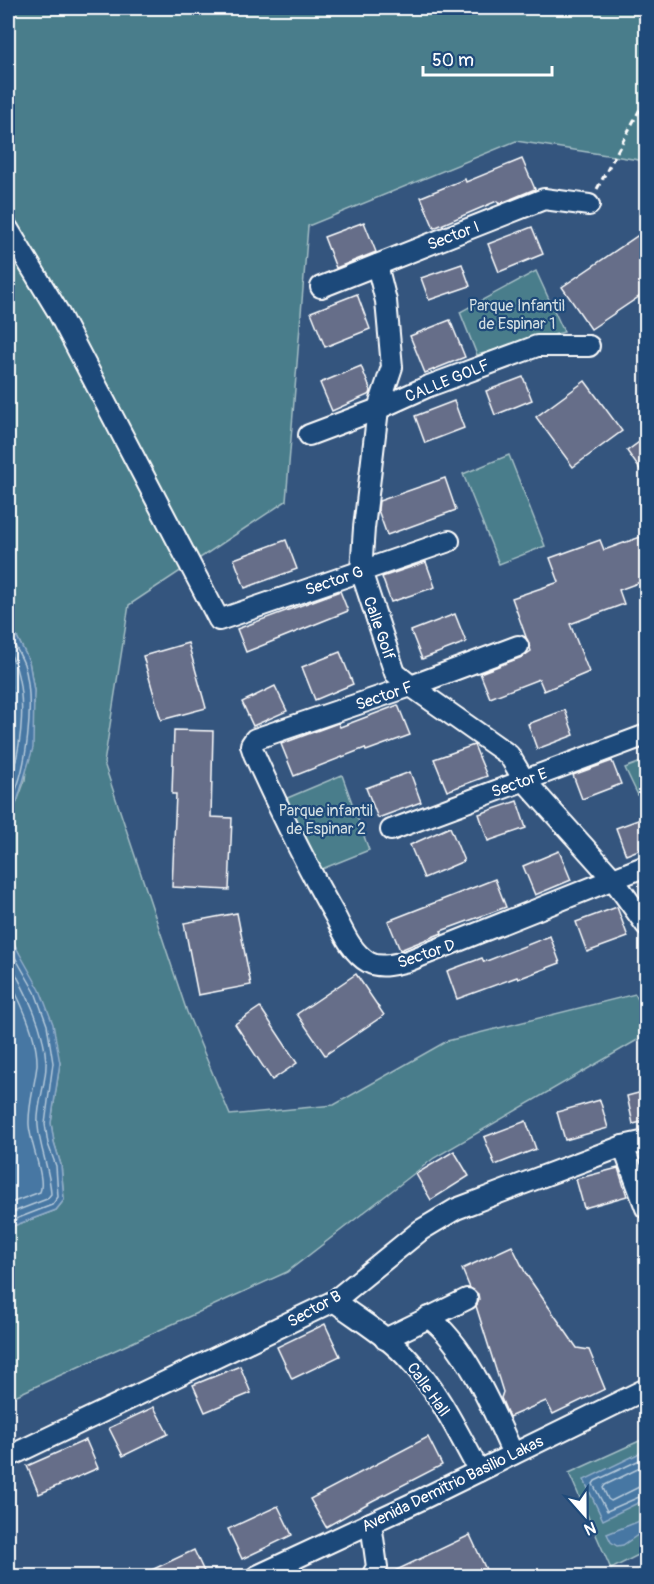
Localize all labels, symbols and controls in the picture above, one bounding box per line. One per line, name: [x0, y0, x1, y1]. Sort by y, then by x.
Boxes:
scale bar: [423, 39, 552, 77]
text: 50 m: [432, 49, 474, 72]
street label: Sector I: [425, 217, 482, 255]
park label: Parque Infantil de Espinar 1: [469, 296, 565, 334]
street label: CALLE GOLF: [402, 355, 493, 407]
street label: Sector G: [303, 562, 366, 600]
street label: Calle Golf: [359, 594, 399, 663]
street label: Sector F: [353, 677, 416, 715]
street label: Sector E: [489, 764, 550, 802]
park label: Parque infantil de Espinar 2: [279, 801, 373, 839]
street label: Sector D: [395, 935, 458, 973]
street label: Sector B: [284, 1286, 345, 1332]
street label: Calle Hall: [402, 1359, 454, 1420]
street label: Avenida Demitrio Basilio Lakas: [358, 1431, 547, 1537]
north arrow: [555, 1485, 615, 1545]
text: N: [581, 1517, 599, 1539]

